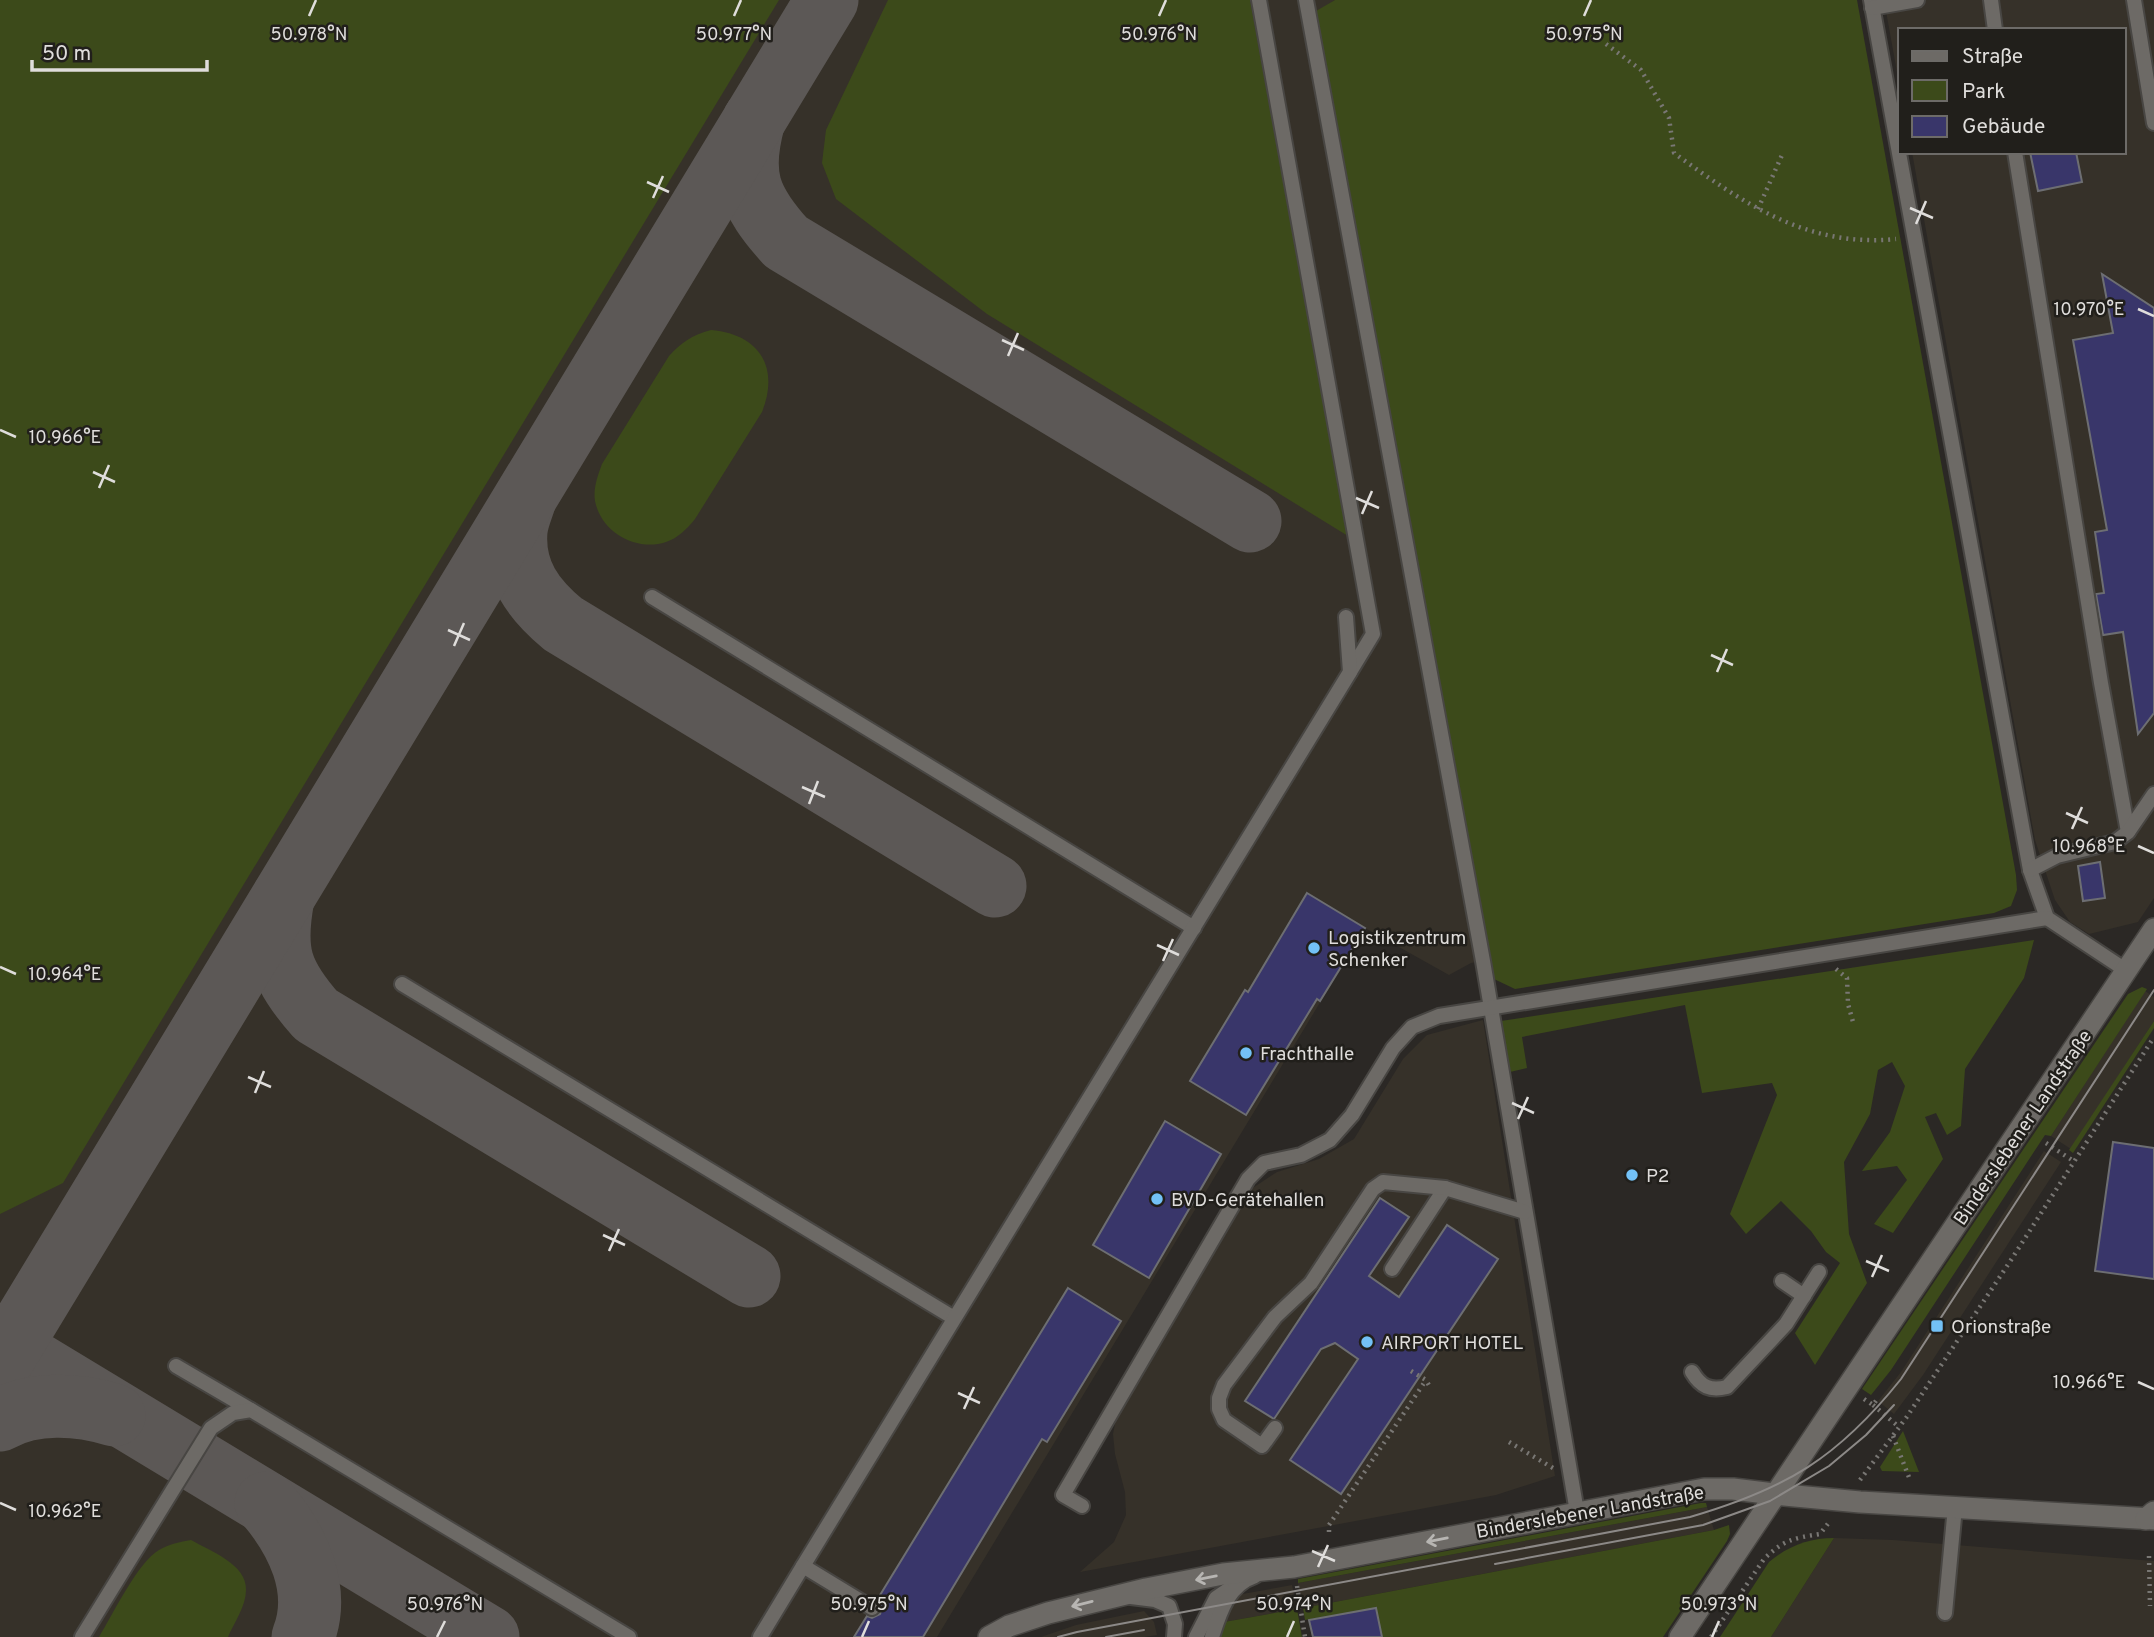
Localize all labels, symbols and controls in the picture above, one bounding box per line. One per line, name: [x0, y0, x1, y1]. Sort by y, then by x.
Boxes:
text: 50.978°N: [271, 24, 347, 47]
text: 50.977°N: [696, 24, 772, 47]
text: 50.976°N: [1121, 24, 1197, 47]
text: 50.975°N: [1545, 24, 1623, 47]
scale bar: [32, 28, 206, 72]
legend: [1898, 28, 2126, 154]
text: 50 m: [42, 41, 91, 68]
text: Straße: [1962, 44, 2023, 71]
text: Park: [1962, 79, 2005, 106]
text: Gebäude: [1962, 114, 2045, 141]
text: 10.970°E: [2053, 299, 2125, 322]
text: 10.966°E: [29, 427, 101, 450]
text: 10.968°E: [2053, 836, 2125, 859]
place label: Logistikzentrum Schenker: [1328, 927, 1466, 973]
marker: Logistikzentrum Schenker: [1306, 940, 1322, 956]
text: 10.964°E: [28, 964, 102, 987]
street label: Binderslebener Landstraße: [1949, 1026, 2098, 1230]
place label: Frachthalle: [1260, 1043, 1354, 1067]
marker: Frachthalle: [1238, 1045, 1254, 1061]
place label: P2: [1646, 1165, 1669, 1189]
marker: P2: [1624, 1167, 1640, 1183]
place label: BVD-Gerätehallen: [1171, 1189, 1324, 1213]
marker: BVD-Gerätehallen: [1149, 1191, 1165, 1207]
place label: Orionstraße: [1951, 1316, 2051, 1340]
marker: Orionstraße: [1929, 1318, 1945, 1334]
place label: AIRPORT HOTEL: [1381, 1332, 1524, 1356]
marker: AIRPORT HOTEL: [1359, 1334, 1375, 1350]
text: 10.966°E: [2053, 1372, 2125, 1395]
street label: Binderslebener Landstraße: [1475, 1481, 1706, 1545]
text: 10.962°E: [29, 1501, 101, 1524]
one-way arrow: [1426, 1533, 1449, 1547]
one-way arrow: [1195, 1571, 1217, 1585]
text: 50.976°N: [407, 1594, 483, 1617]
text: 50.975°N: [830, 1594, 908, 1617]
text: 50.974°N: [1256, 1594, 1332, 1617]
text: 50.973°N: [1680, 1594, 1758, 1617]
one-way arrow: [1072, 1598, 1094, 1611]

